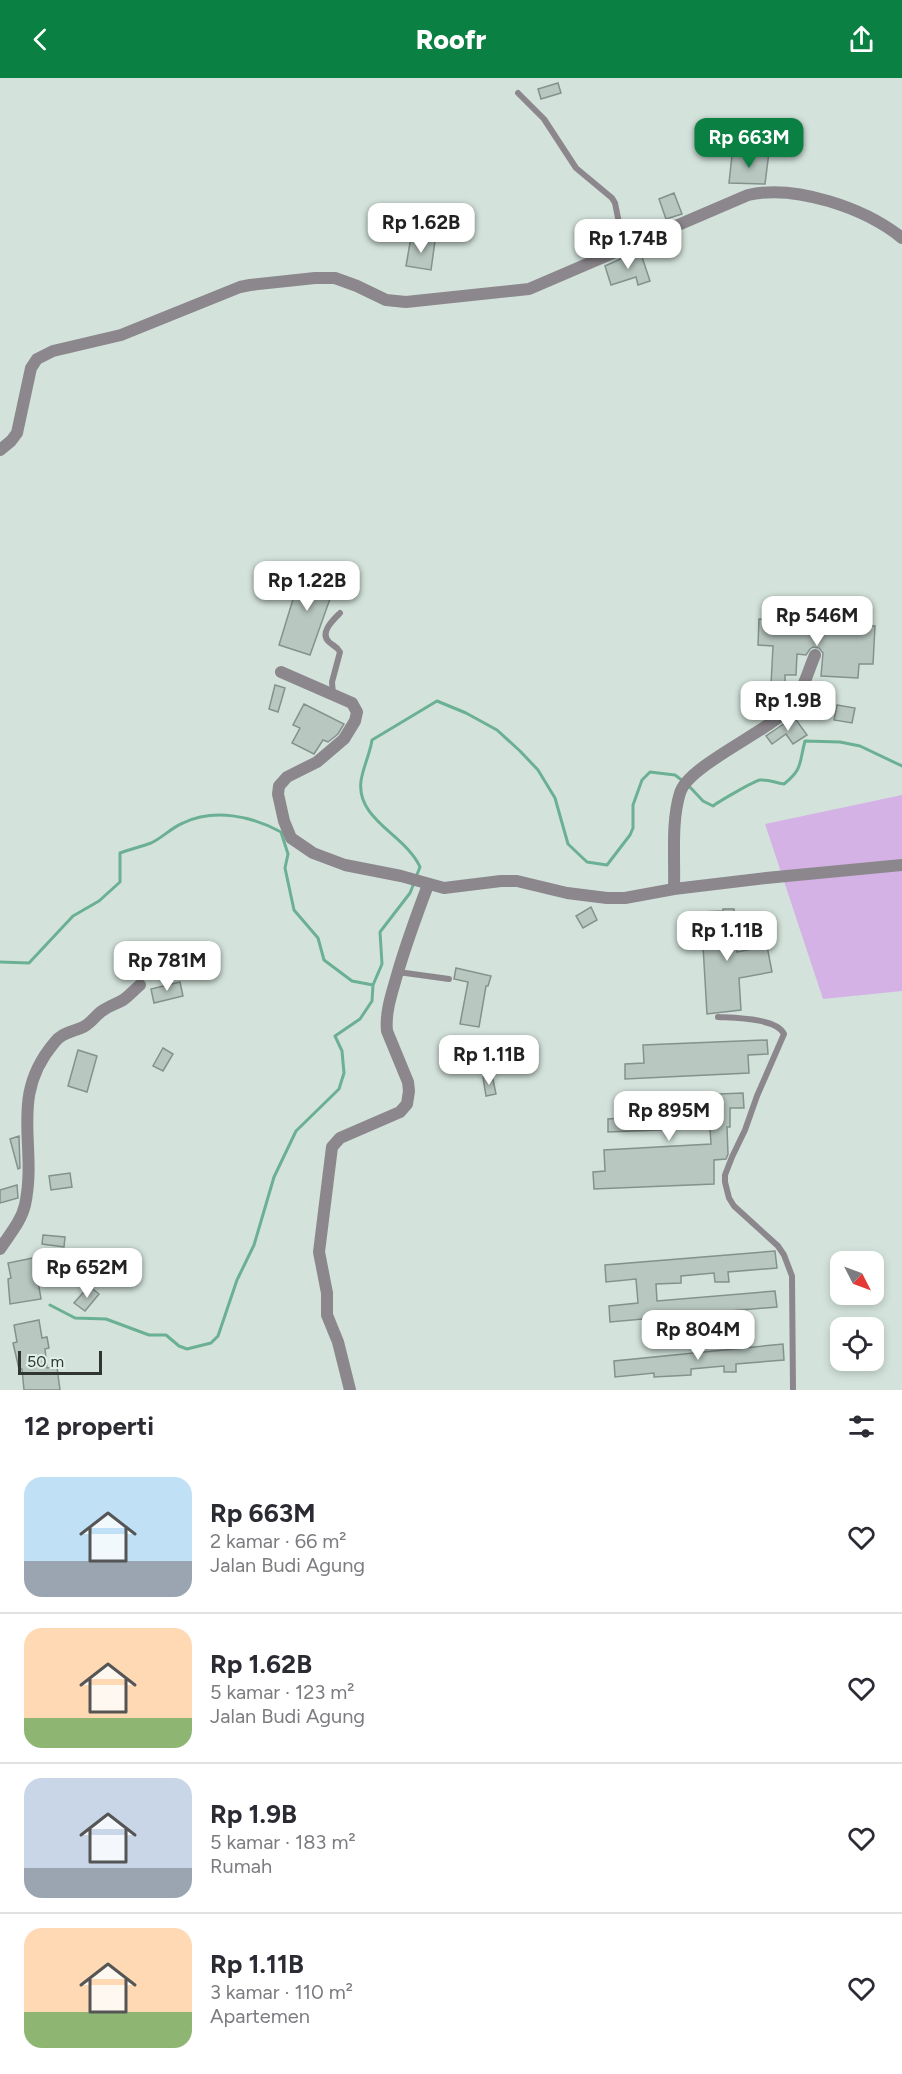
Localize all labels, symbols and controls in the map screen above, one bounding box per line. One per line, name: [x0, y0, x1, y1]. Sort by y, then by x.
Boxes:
icon: back: [24, 23, 57, 56]
text: Roofr: [416, 23, 486, 56]
icon: share: [845, 23, 878, 56]
pin: Rp 663M: [694, 118, 804, 169]
text: Rp 663M: [708, 125, 790, 149]
pin: Rp 1.62B: [359, 203, 483, 254]
text: Rp 1.62B: [382, 210, 460, 234]
pin: Rp 1.74B: [566, 219, 690, 270]
text: Rp 1.74B: [588, 226, 668, 250]
pin: Rp 1.22B: [245, 561, 369, 612]
text: Rp 1.22B: [268, 568, 346, 592]
pin: Rp 546M: [762, 596, 872, 647]
text: Rp 546M: [776, 603, 858, 627]
pin: Rp 1.9B: [733, 681, 843, 732]
text: Rp 1.9B: [755, 688, 821, 712]
pin: Rp 1.11B: [665, 911, 789, 962]
text: Rp 1.11B: [691, 918, 763, 942]
pin: Rp 781M: [112, 941, 222, 992]
text: Rp 781M: [128, 948, 206, 972]
pin: Rp 1.11B: [427, 1035, 551, 1086]
text: Rp 1.11B: [453, 1042, 525, 1066]
pin: Rp 895M: [614, 1091, 724, 1142]
text: Rp 895M: [628, 1098, 710, 1122]
pin: Rp 652M: [32, 1248, 142, 1299]
north arrow: [830, 1251, 884, 1305]
map controls: [830, 1251, 884, 1371]
text: Rp 652M: [46, 1255, 128, 1279]
pin: Rp 804M: [643, 1310, 753, 1361]
text: Rp 804M: [656, 1317, 740, 1341]
button: locate: [830, 1317, 884, 1371]
scale bar: [18, 1348, 102, 1376]
text: 50 m: [27, 1352, 64, 1371]
text: 12 properti: [24, 1410, 154, 1442]
icon: filters: [845, 1410, 878, 1443]
text: Rp 663M: [210, 1497, 315, 1529]
icon: home: [72, 1501, 144, 1573]
icon: heart: [845, 1521, 878, 1554]
text: 2 kamar · 66 m²: [210, 1529, 347, 1553]
text: Jalan Budi Agung: [210, 1553, 365, 1577]
text: Rp 1.62B: [210, 1648, 312, 1680]
icon: home: [72, 1652, 144, 1724]
icon: heart: [845, 1672, 878, 1705]
text: 5 kamar · 123 m²: [210, 1680, 355, 1704]
text: Jalan Budi Agung: [210, 1704, 365, 1728]
text: Rp 1.9B: [210, 1798, 297, 1830]
icon: home: [72, 1802, 144, 1874]
icon: heart: [845, 1822, 878, 1855]
text: 5 kamar · 183 m²: [210, 1830, 356, 1854]
text: Rumah: [210, 1854, 272, 1878]
text: Rp 1.11B: [210, 1948, 304, 1980]
icon: home: [72, 1952, 144, 2024]
icon: heart: [845, 1972, 878, 2005]
text: 3 kamar · 110 m²: [210, 1980, 353, 2004]
text: Apartemen: [210, 2004, 310, 2028]

